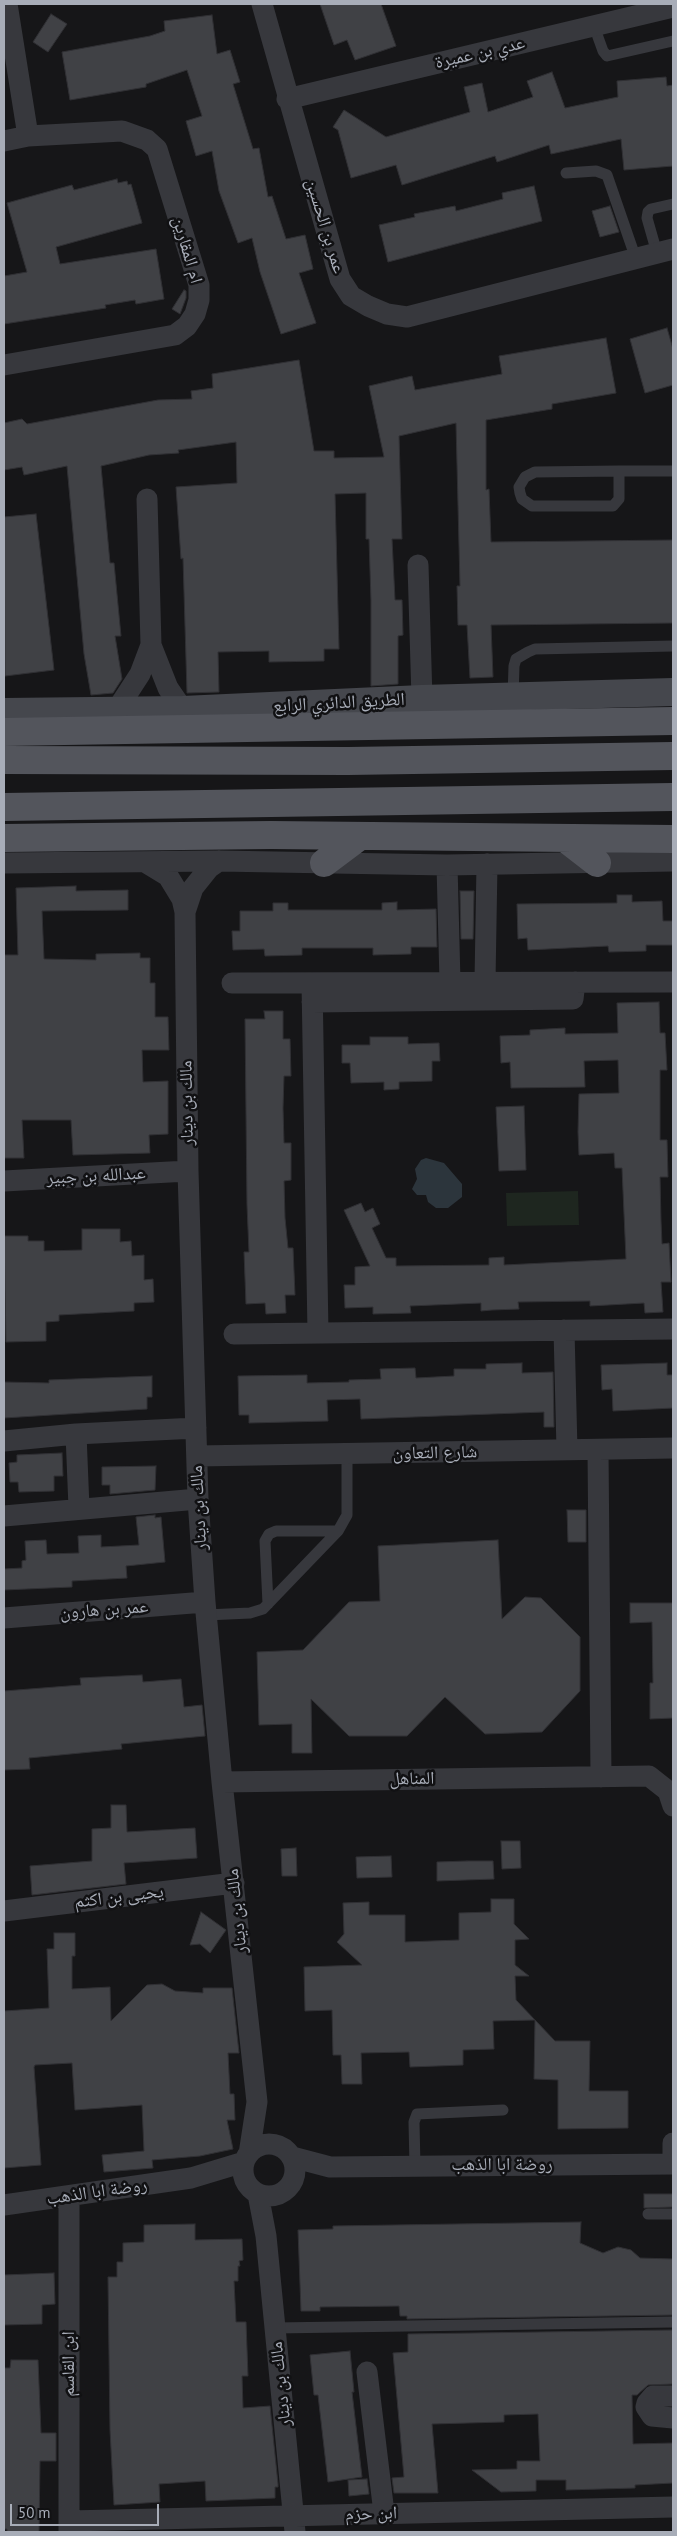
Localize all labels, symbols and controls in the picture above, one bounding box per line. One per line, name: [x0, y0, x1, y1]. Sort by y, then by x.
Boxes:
street label: عدي بن عميرة: [433, 32, 527, 74]
street label: عمر بن الحسين: [300, 176, 350, 276]
street label: ام المقارين: [167, 214, 207, 286]
street label: الطريق الدائري الرابع: [273, 689, 405, 717]
street label: مالك بن دينار: [175, 1060, 199, 1146]
street label: عبدالله بن جبير: [46, 1163, 146, 1189]
street label: شارع التعاون: [393, 1441, 477, 1465]
street label: مالك بن دينار: [186, 1465, 212, 1551]
street label: عمر بن هارون: [59, 1596, 149, 1624]
street label: المناهل: [389, 1768, 435, 1790]
street label: مالك بن دينار: [222, 1867, 252, 1955]
street label: يحيى بن اكثم: [73, 1881, 165, 1913]
street label: روضة ابا الذهب: [451, 2154, 553, 2176]
street label: روضة ابا الذهب: [45, 2174, 149, 2210]
street label: ابن القاسم: [58, 2331, 80, 2397]
street label: مالك بن دينار: [266, 2340, 296, 2428]
scale bar: [12, 2494, 161, 2526]
street label: ابن حزم: [345, 2502, 397, 2526]
text: 50 m: [18, 2503, 51, 2522]

